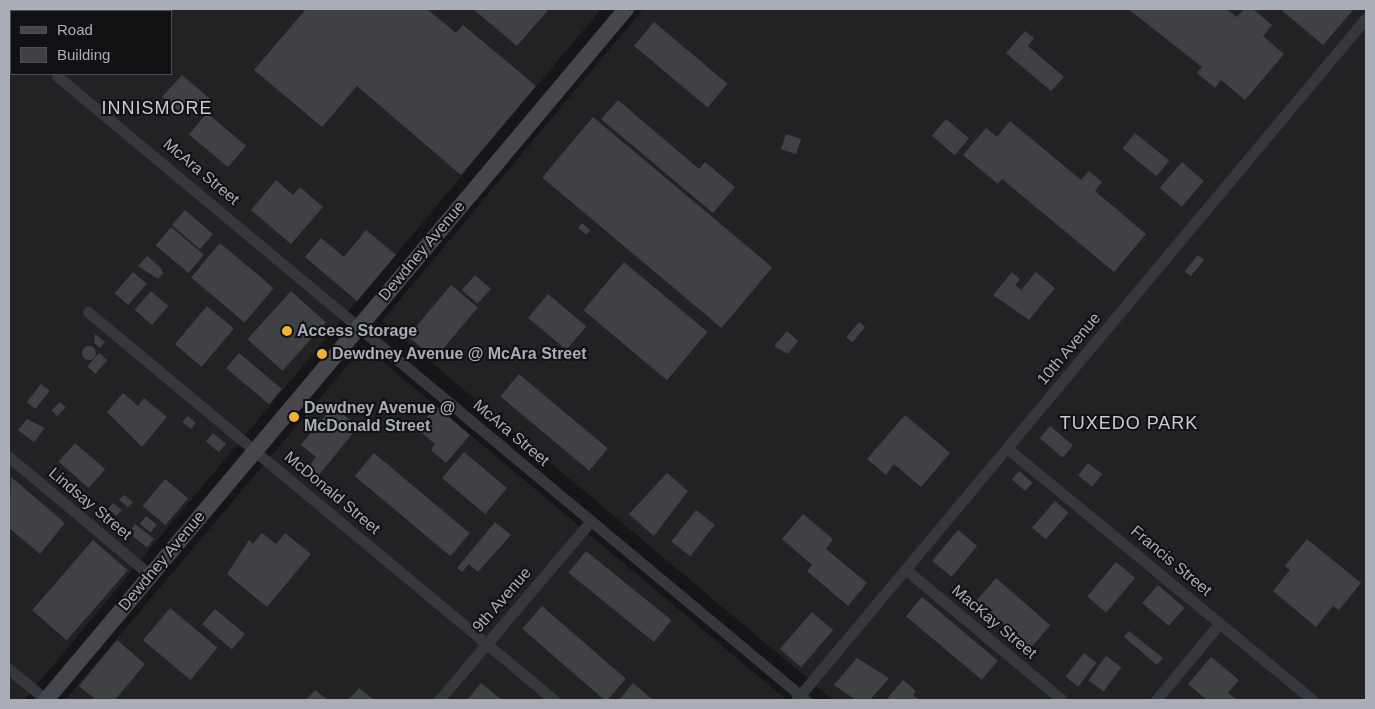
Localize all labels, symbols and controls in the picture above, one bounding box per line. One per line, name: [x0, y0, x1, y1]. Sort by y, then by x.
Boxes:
legend: [10, 10, 172, 75]
text: Road: [57, 21, 93, 38]
text: Building: [57, 46, 110, 63]
district label: INNISMORE: [100, 97, 214, 119]
street label: McAra Street: [159, 135, 243, 209]
street label: Dewdney Avenue: [374, 197, 470, 305]
street label: 10th Avenue: [1033, 309, 1105, 389]
place label: Access Storage: [297, 321, 417, 341]
marker: Access Storage: [281, 325, 293, 337]
place label: Dewdney Avenue @ McAra Street: [332, 344, 587, 364]
marker: Dewdney Avenue @ McAra Street: [316, 348, 328, 360]
street label: McAra Street: [469, 396, 553, 470]
place label: Dewdney Avenue @ McDonald Street: [304, 398, 456, 436]
marker: Dewdney Avenue @ McDonald Street: [288, 411, 300, 423]
district label: TUXEDO PARK: [1058, 412, 1200, 434]
street label: McDonald Street: [280, 447, 384, 539]
street label: Lindsay Street: [45, 464, 135, 544]
street label: Dewdney Avenue: [114, 507, 210, 615]
street label: Francis Street: [1127, 522, 1215, 600]
street label: 9th Avenue: [468, 563, 536, 637]
street label: MacKay Street: [948, 581, 1040, 663]

